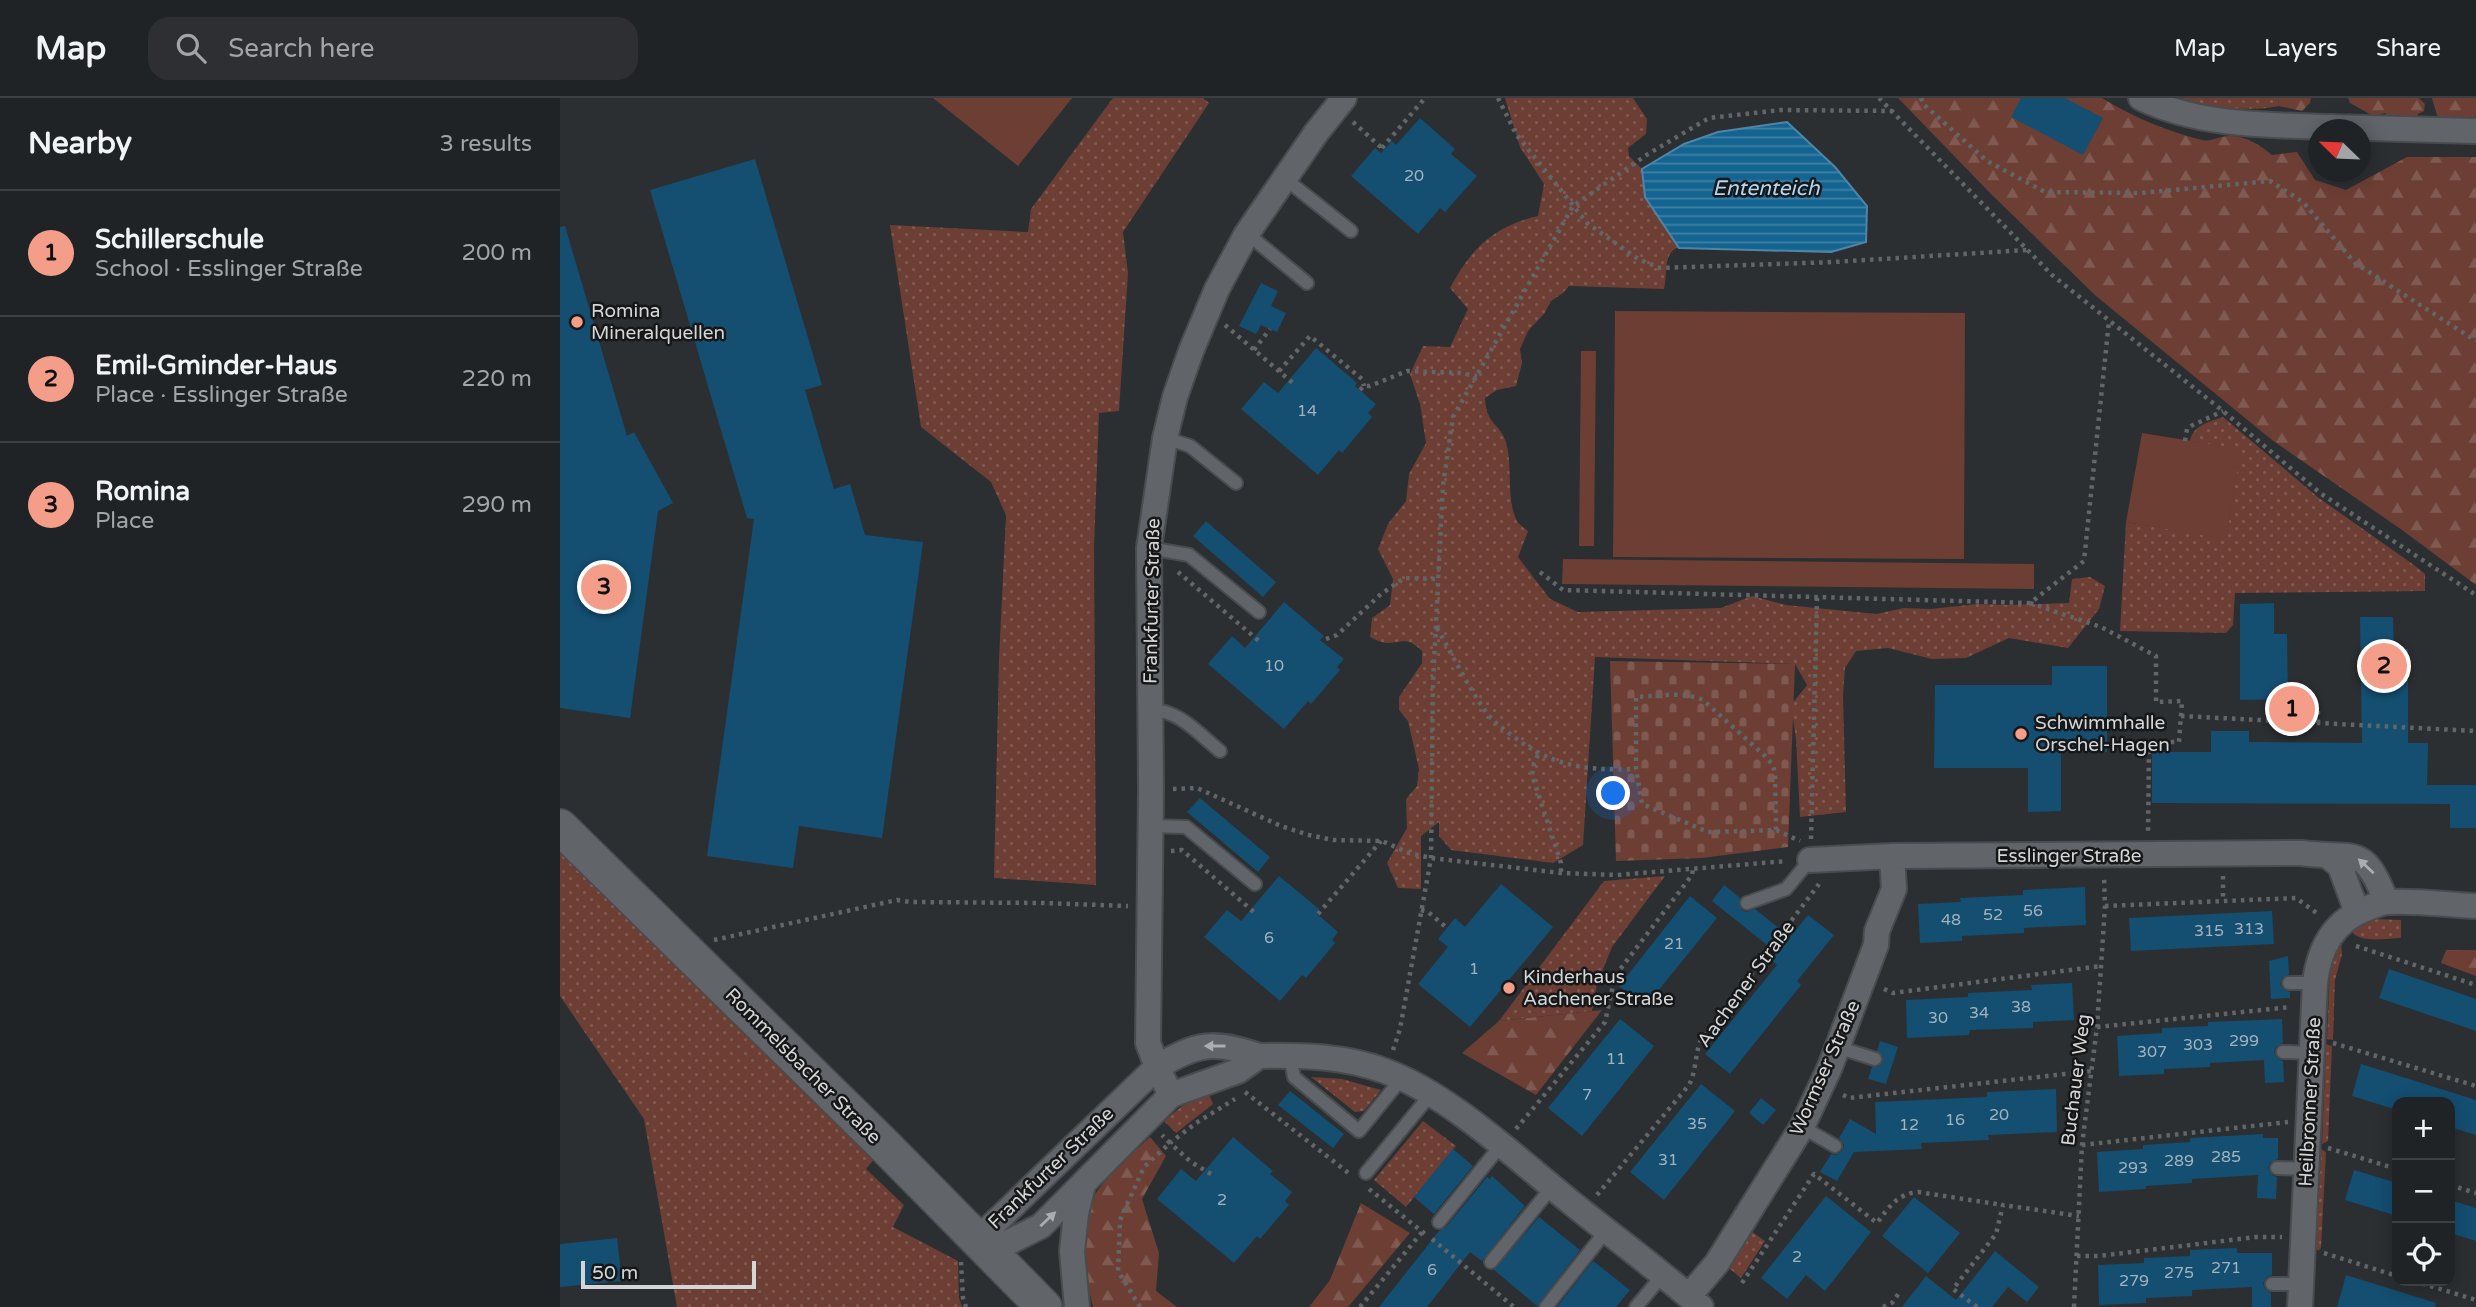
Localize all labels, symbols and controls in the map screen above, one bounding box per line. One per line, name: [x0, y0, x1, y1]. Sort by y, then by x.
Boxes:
search box: [148, 17, 638, 80]
text: Map: [35, 29, 106, 68]
icon: search: [172, 29, 210, 67]
text: Search here: [228, 33, 374, 64]
text: Map: [2174, 34, 2226, 63]
text: Layers: [2264, 34, 2338, 63]
text: Share: [2376, 34, 2441, 63]
north arrow: [2308, 119, 2371, 182]
text: Nearby: [28, 125, 132, 162]
text: 3 results: [439, 130, 532, 158]
house number: 20: [1404, 166, 1424, 186]
water label: Ententeich: [1712, 176, 1821, 201]
text: Schillerschule: [95, 224, 264, 255]
text: 1: [44, 239, 58, 267]
text: 200 m: [462, 239, 532, 267]
text: School · Esslinger Straße: [95, 255, 363, 283]
place label: Romina Mineralquellen: [591, 300, 725, 344]
marker: Romina Mineralquellen: [569, 314, 585, 330]
text: Emil-Gminder-Haus: [95, 350, 337, 381]
text: 2: [44, 365, 58, 393]
text: 220 m: [462, 365, 532, 393]
text: Place · Esslinger Straße: [95, 381, 348, 409]
house number: 14: [1297, 401, 1317, 421]
text: Romina: [95, 476, 190, 507]
text: 3: [44, 491, 58, 519]
text: 290 m: [462, 491, 532, 519]
text: Place: [95, 507, 154, 535]
street label: Frankfurter Straße: [1140, 518, 1164, 684]
pin: 3: [581, 561, 627, 613]
pin: 2: [2361, 640, 2407, 692]
house number: 10: [1264, 656, 1284, 676]
pin: 1: [2269, 683, 2315, 735]
place label: Schwimmhalle Orschel-Hagen: [2035, 712, 2170, 756]
marker: Schwimmhalle Orschel-Hagen: [2013, 726, 2029, 742]
your location: [1596, 776, 1630, 810]
street label: Esslinger Straße: [1996, 845, 2142, 867]
one-way arrow: [2357, 858, 2375, 874]
house number: 56: [2023, 901, 2043, 921]
house number: 52: [1983, 905, 2003, 925]
house number: 48: [1941, 910, 1961, 930]
street label: Aachener Straße: [1693, 917, 1799, 1051]
house number: 313: [2234, 919, 2264, 939]
house number: 315: [2194, 921, 2224, 941]
house number: 6: [1264, 928, 1274, 948]
house number: 21: [1664, 934, 1684, 954]
house number: 1: [1469, 959, 1479, 979]
place label: Kinderhaus Aachener Straße: [1523, 966, 1674, 1010]
marker: Kinderhaus Aachener Straße: [1501, 980, 1517, 996]
street label: Rommelsbacher Straße: [721, 984, 885, 1148]
street label: Wormser Straße: [1785, 997, 1865, 1139]
house number: 38: [2011, 997, 2031, 1017]
house number: 34: [1969, 1003, 1989, 1023]
house number: 30: [1928, 1008, 1948, 1028]
street label: Buchauer Weg: [2057, 1013, 2095, 1147]
street label: Heilbronner Straße: [2295, 1017, 2325, 1187]
house number: 299: [2229, 1031, 2259, 1051]
house number: 303: [2183, 1035, 2213, 1055]
one-way arrow: [1204, 1040, 1226, 1052]
house number: 307: [2137, 1042, 2167, 1062]
house number: 11: [1606, 1049, 1626, 1069]
house number: 7: [1582, 1085, 1592, 1105]
map controls: [2392, 1097, 2455, 1286]
button: +: [2392, 1097, 2455, 1160]
street label: Frankfurter Straße: [984, 1102, 1118, 1234]
house number: 20: [1989, 1105, 2009, 1125]
house number: 16: [1945, 1110, 1965, 1130]
house number: 35: [1687, 1114, 1707, 1134]
house number: 12: [1899, 1115, 1919, 1135]
house number: 285: [2211, 1147, 2241, 1167]
house number: 31: [1658, 1150, 1678, 1170]
house number: 289: [2164, 1151, 2194, 1171]
house number: 293: [2118, 1158, 2148, 1178]
button: −: [2392, 1160, 2455, 1223]
house number: 2: [1217, 1190, 1227, 1210]
one-way arrow: [1039, 1211, 1057, 1227]
button: locate: [2392, 1223, 2455, 1286]
house number: 2: [1792, 1247, 1802, 1267]
scale bar: [581, 1258, 756, 1290]
house number: 271: [2211, 1258, 2241, 1278]
house number: 6: [1427, 1260, 1437, 1280]
text: 50 m: [592, 1262, 638, 1284]
house number: 275: [2164, 1263, 2194, 1283]
house number: 279: [2119, 1271, 2149, 1291]

